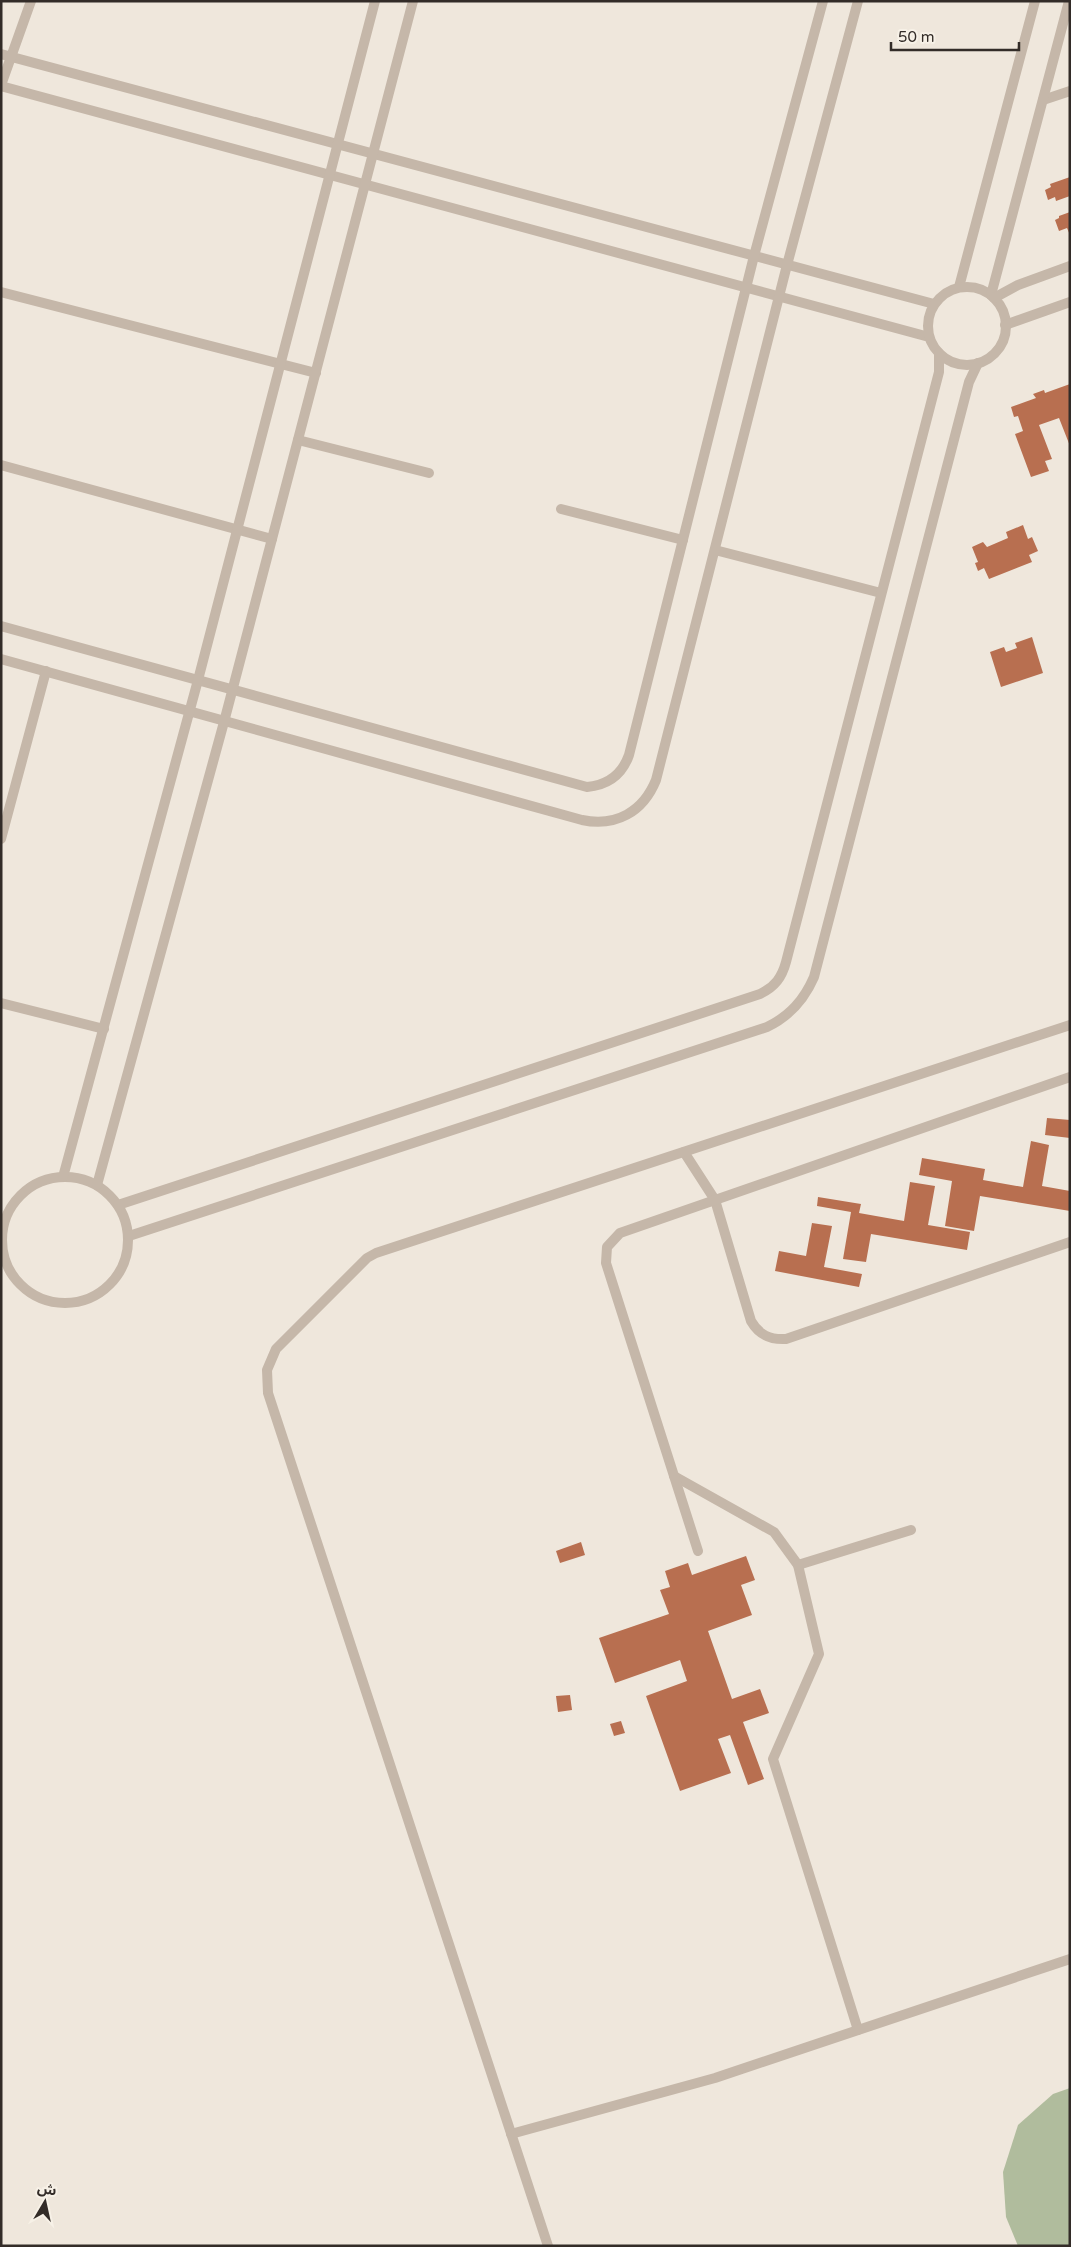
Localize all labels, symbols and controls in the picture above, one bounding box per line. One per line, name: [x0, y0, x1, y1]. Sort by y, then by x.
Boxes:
scale bar: [891, 20, 1018, 52]
text: 50 m: [898, 28, 935, 46]
north arrow: [20, 2177, 70, 2227]
text: ش: [36, 2180, 58, 2200]

